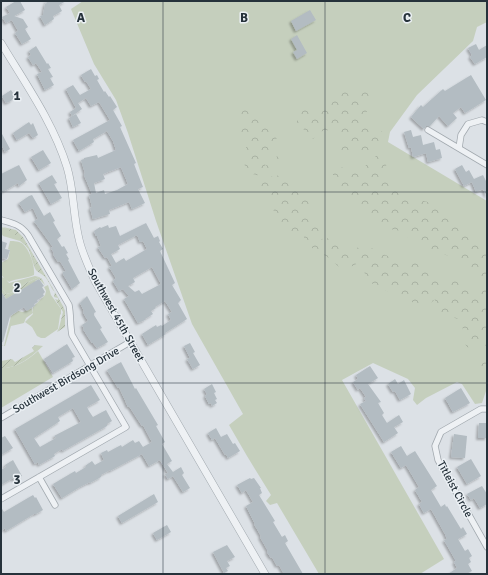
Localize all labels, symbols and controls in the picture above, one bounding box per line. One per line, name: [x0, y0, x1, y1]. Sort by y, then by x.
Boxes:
text: A: [77, 10, 86, 26]
text: B: [240, 10, 248, 26]
text: C: [403, 10, 411, 26]
text: 1: [13, 88, 21, 104]
street label: Southwest 45th Street: [85, 266, 147, 364]
text: 2: [13, 280, 21, 296]
street label: Southwest Birdsong Drive: [10, 344, 122, 416]
street label: Titleist Circle: [435, 459, 475, 519]
text: 3: [13, 472, 21, 488]

